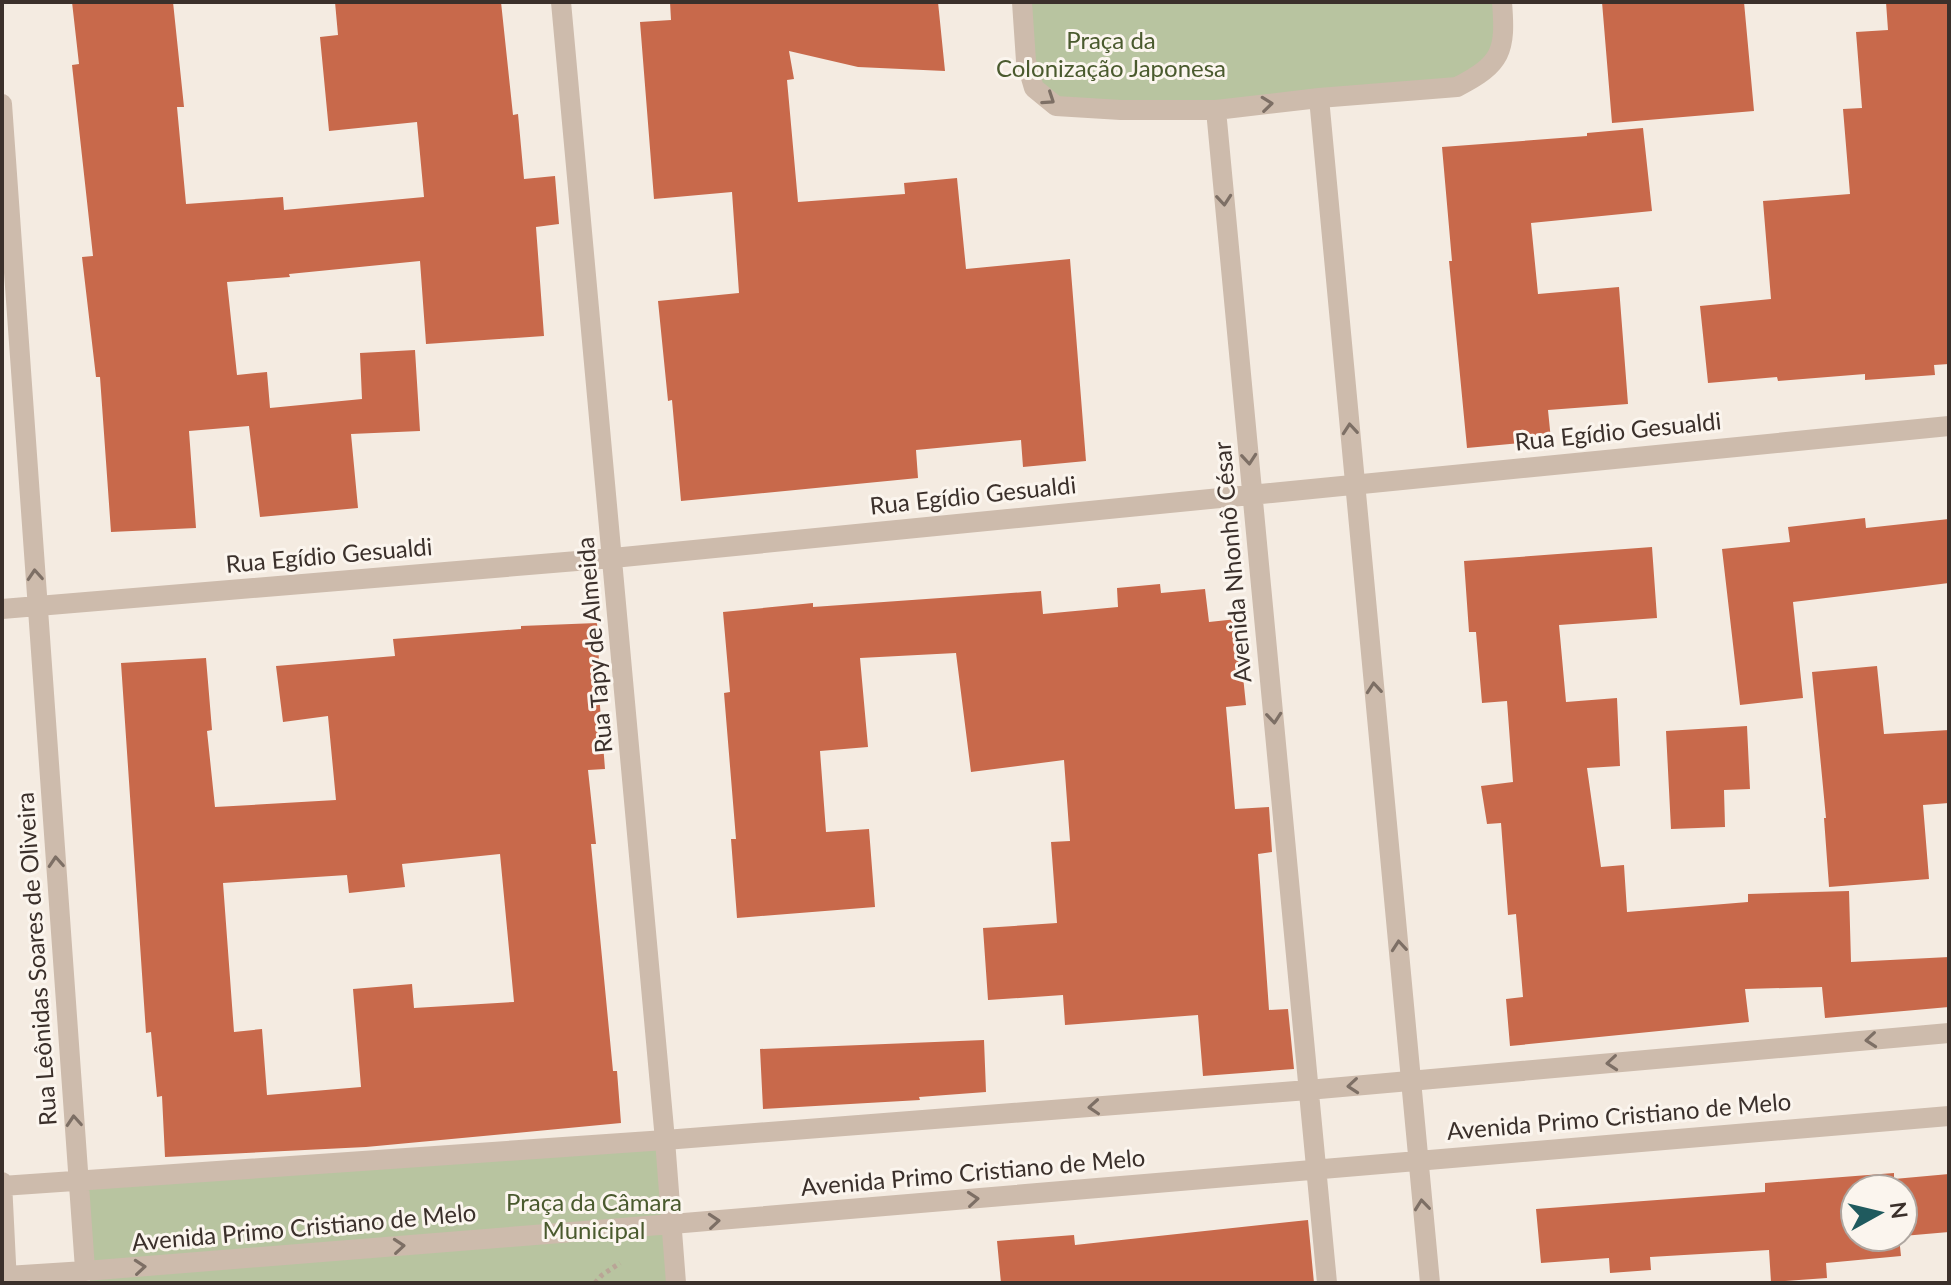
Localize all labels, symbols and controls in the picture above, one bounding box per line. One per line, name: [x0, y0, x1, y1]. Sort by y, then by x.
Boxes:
park label: Praça da Colonização Japonesa: [996, 25, 1226, 82]
one-way arrow: [1040, 89, 1054, 104]
one-way arrow: [1260, 96, 1274, 113]
one-way arrow: [1216, 194, 1233, 207]
street label: Rua Egídio Gesualdi: [1513, 405, 1722, 456]
one-way arrow: [1341, 422, 1358, 435]
street label: Avenida Nhonhô César: [1206, 440, 1256, 684]
one-way arrow: [1240, 453, 1257, 466]
street label: Rua Egídio Gesualdi: [868, 469, 1077, 520]
street label: Rua Egídio Gesualdi: [224, 531, 433, 578]
street label: Rua Tapy de Almeida: [570, 536, 617, 754]
one-way arrow: [27, 568, 44, 581]
one-way arrow: [1366, 681, 1383, 694]
one-way arrow: [1265, 712, 1282, 725]
street label: Rua Leônidas Soares de Oliveira: [9, 791, 62, 1127]
one-way arrow: [48, 855, 65, 868]
one-way arrow: [1390, 940, 1407, 953]
one-way arrow: [1864, 1031, 1877, 1048]
one-way arrow: [1605, 1054, 1618, 1071]
one-way arrow: [1346, 1077, 1359, 1094]
street label: Avenida Primo Cristiano de Melo: [1445, 1086, 1792, 1145]
one-way arrow: [1087, 1098, 1100, 1115]
one-way arrow: [66, 1114, 83, 1127]
street label: Avenida Primo Cristiano de Melo: [799, 1142, 1146, 1201]
north arrow: [1839, 1173, 1919, 1253]
park label: Praça da Câmara Municipal: [506, 1187, 682, 1244]
one-way arrow: [967, 1191, 980, 1208]
street label: Avenida Primo Cristiano de Melo: [130, 1197, 477, 1256]
one-way arrow: [1414, 1198, 1431, 1211]
text: N: [1885, 1200, 1914, 1220]
one-way arrow: [708, 1213, 721, 1230]
one-way arrow: [393, 1238, 406, 1255]
one-way arrow: [134, 1259, 147, 1276]

